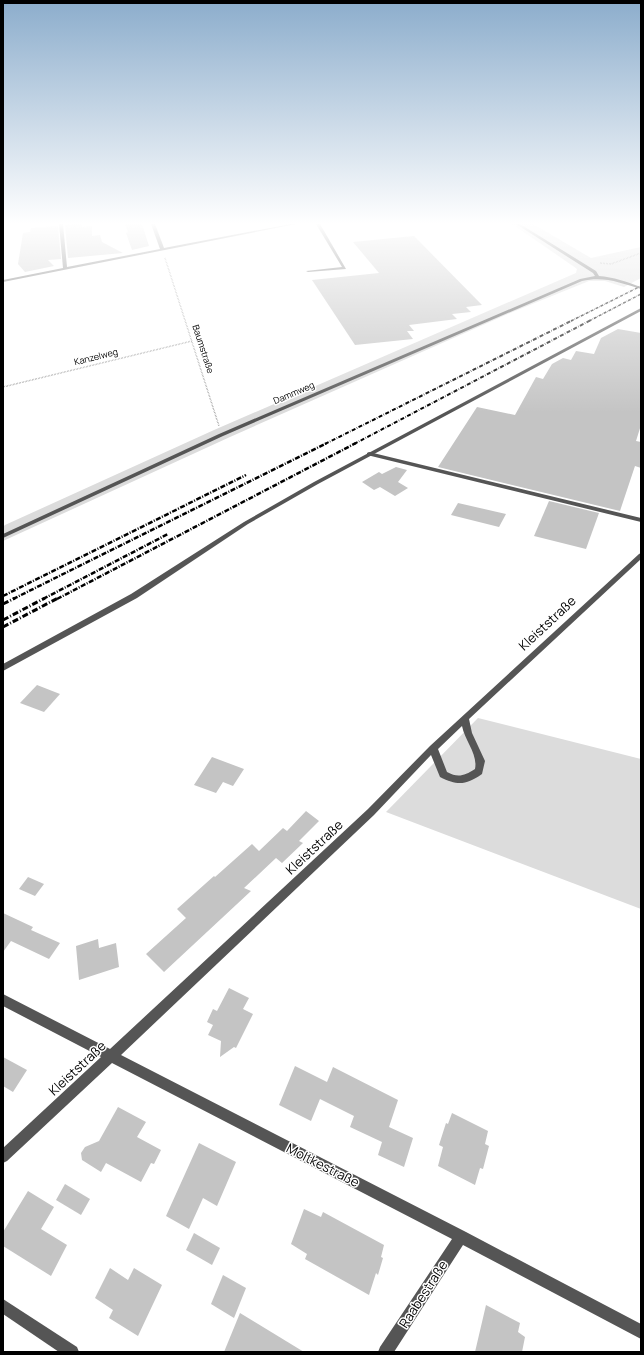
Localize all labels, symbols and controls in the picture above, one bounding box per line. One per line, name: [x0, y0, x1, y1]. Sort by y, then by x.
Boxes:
street label: Baumstraße: [189, 323, 217, 375]
street label: Kanzelweg: [73, 345, 119, 368]
street label: Dammweg: [271, 378, 316, 407]
street label: Kleiststraße: [514, 591, 580, 654]
street label: Kleiststraße: [281, 815, 347, 878]
street label: Kleiststraße: [44, 1036, 110, 1099]
street label: Moltkestraße: [283, 1139, 363, 1191]
street label: Raabestraße: [394, 1256, 452, 1331]

